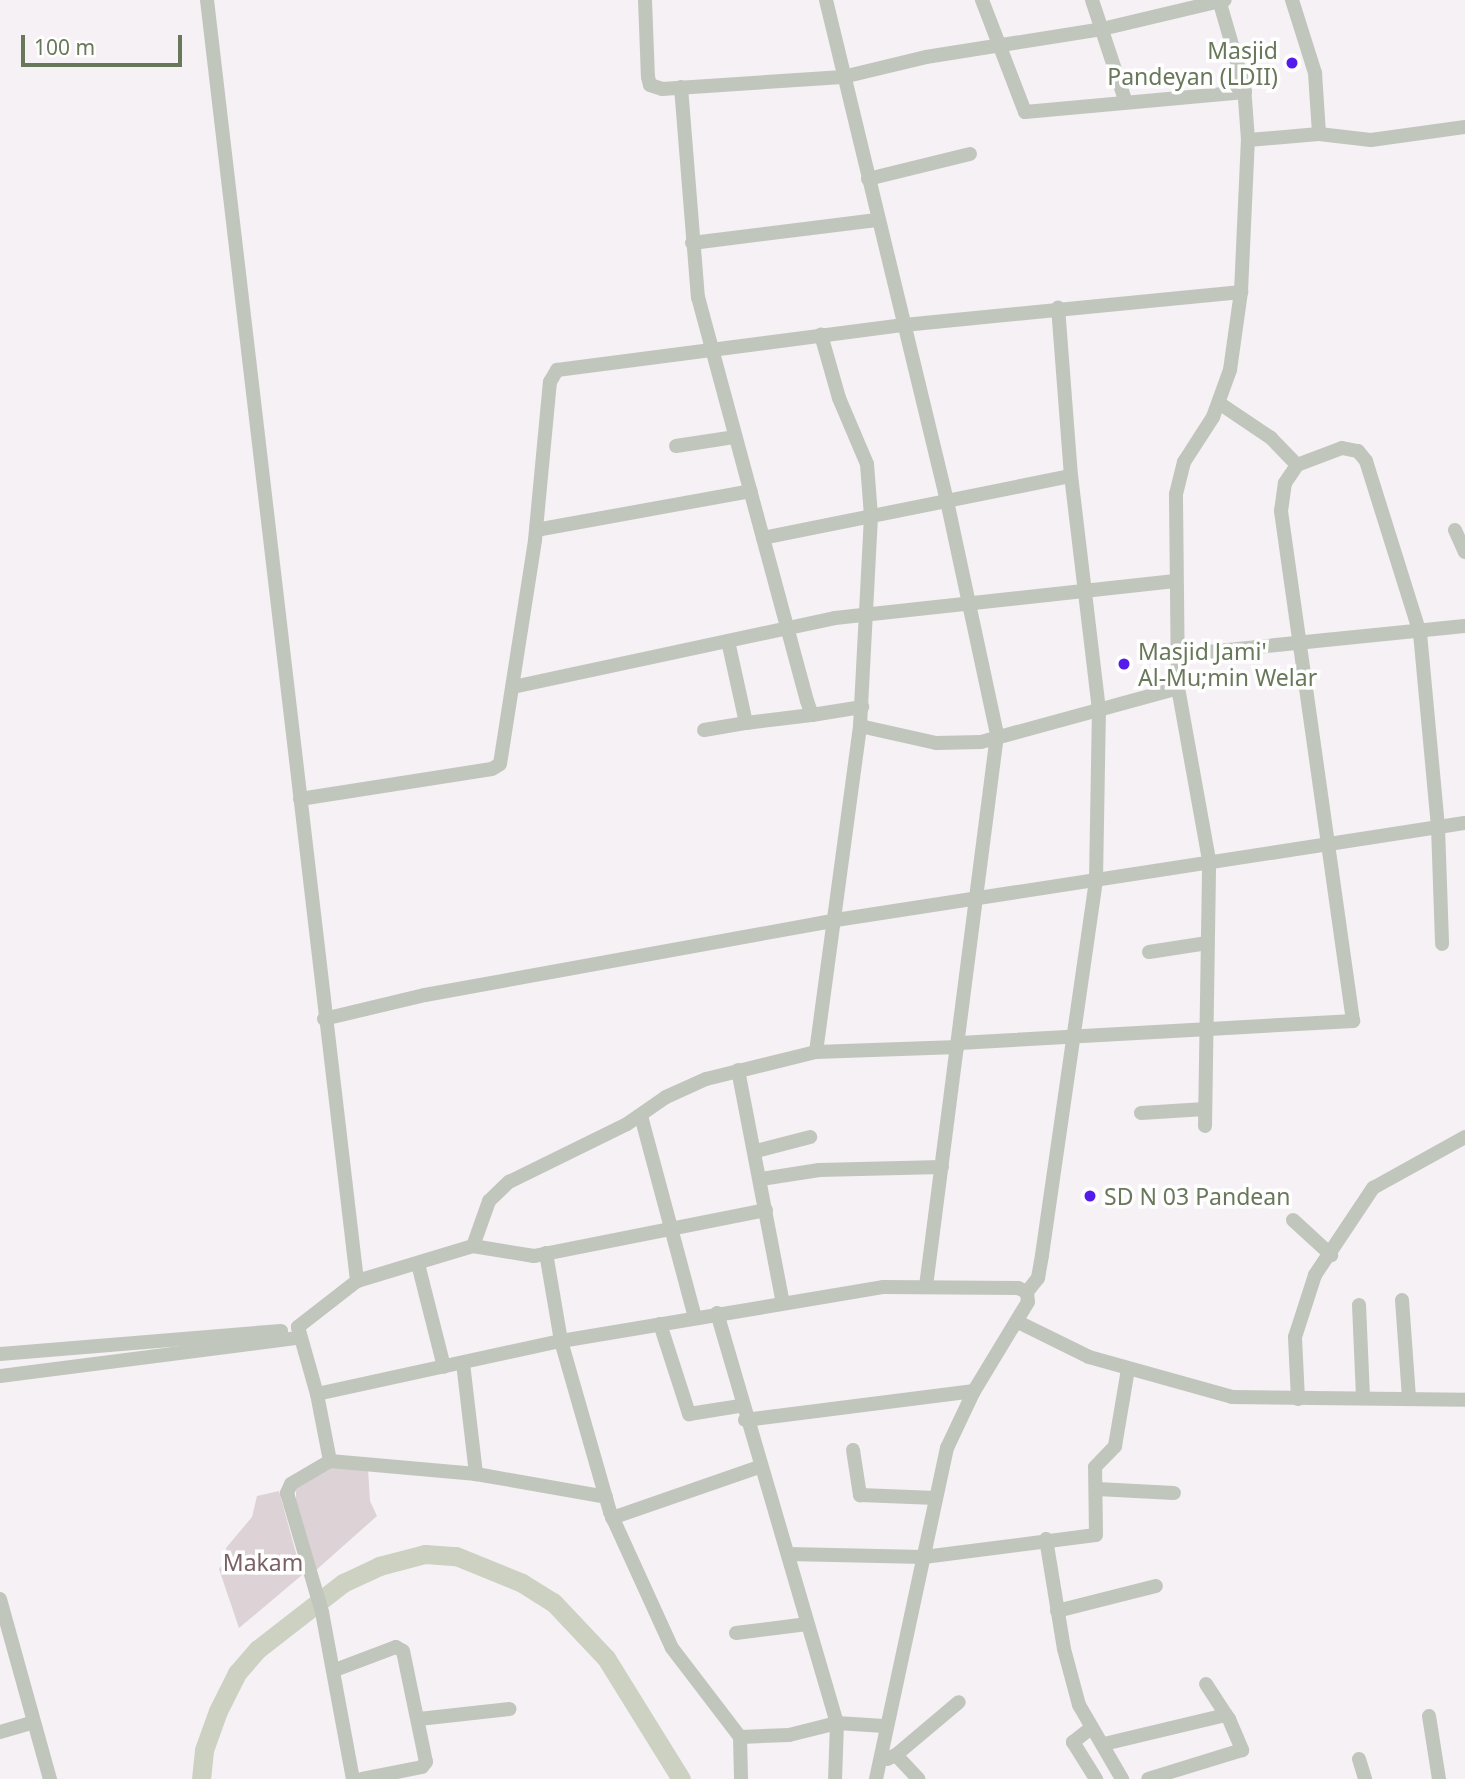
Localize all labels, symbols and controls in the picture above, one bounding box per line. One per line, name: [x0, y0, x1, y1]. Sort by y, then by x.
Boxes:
scale bar: [24, 21, 186, 65]
text: 100 m: [34, 33, 95, 61]
place label: Masjid Pandeyan (LDII): [1107, 36, 1278, 90]
marker: Masjid Pandeyan (LDII): [1284, 55, 1300, 71]
place label: Masjid Jami' Al-Mu;min Welar: [1138, 637, 1317, 691]
marker: Masjid Jami' Al-Mu;min Welar: [1116, 656, 1132, 672]
place label: SD N 03 Pandean: [1104, 1182, 1290, 1210]
marker: SD N 03 Pandean: [1082, 1188, 1098, 1204]
park label: Makam: [223, 1548, 303, 1576]

